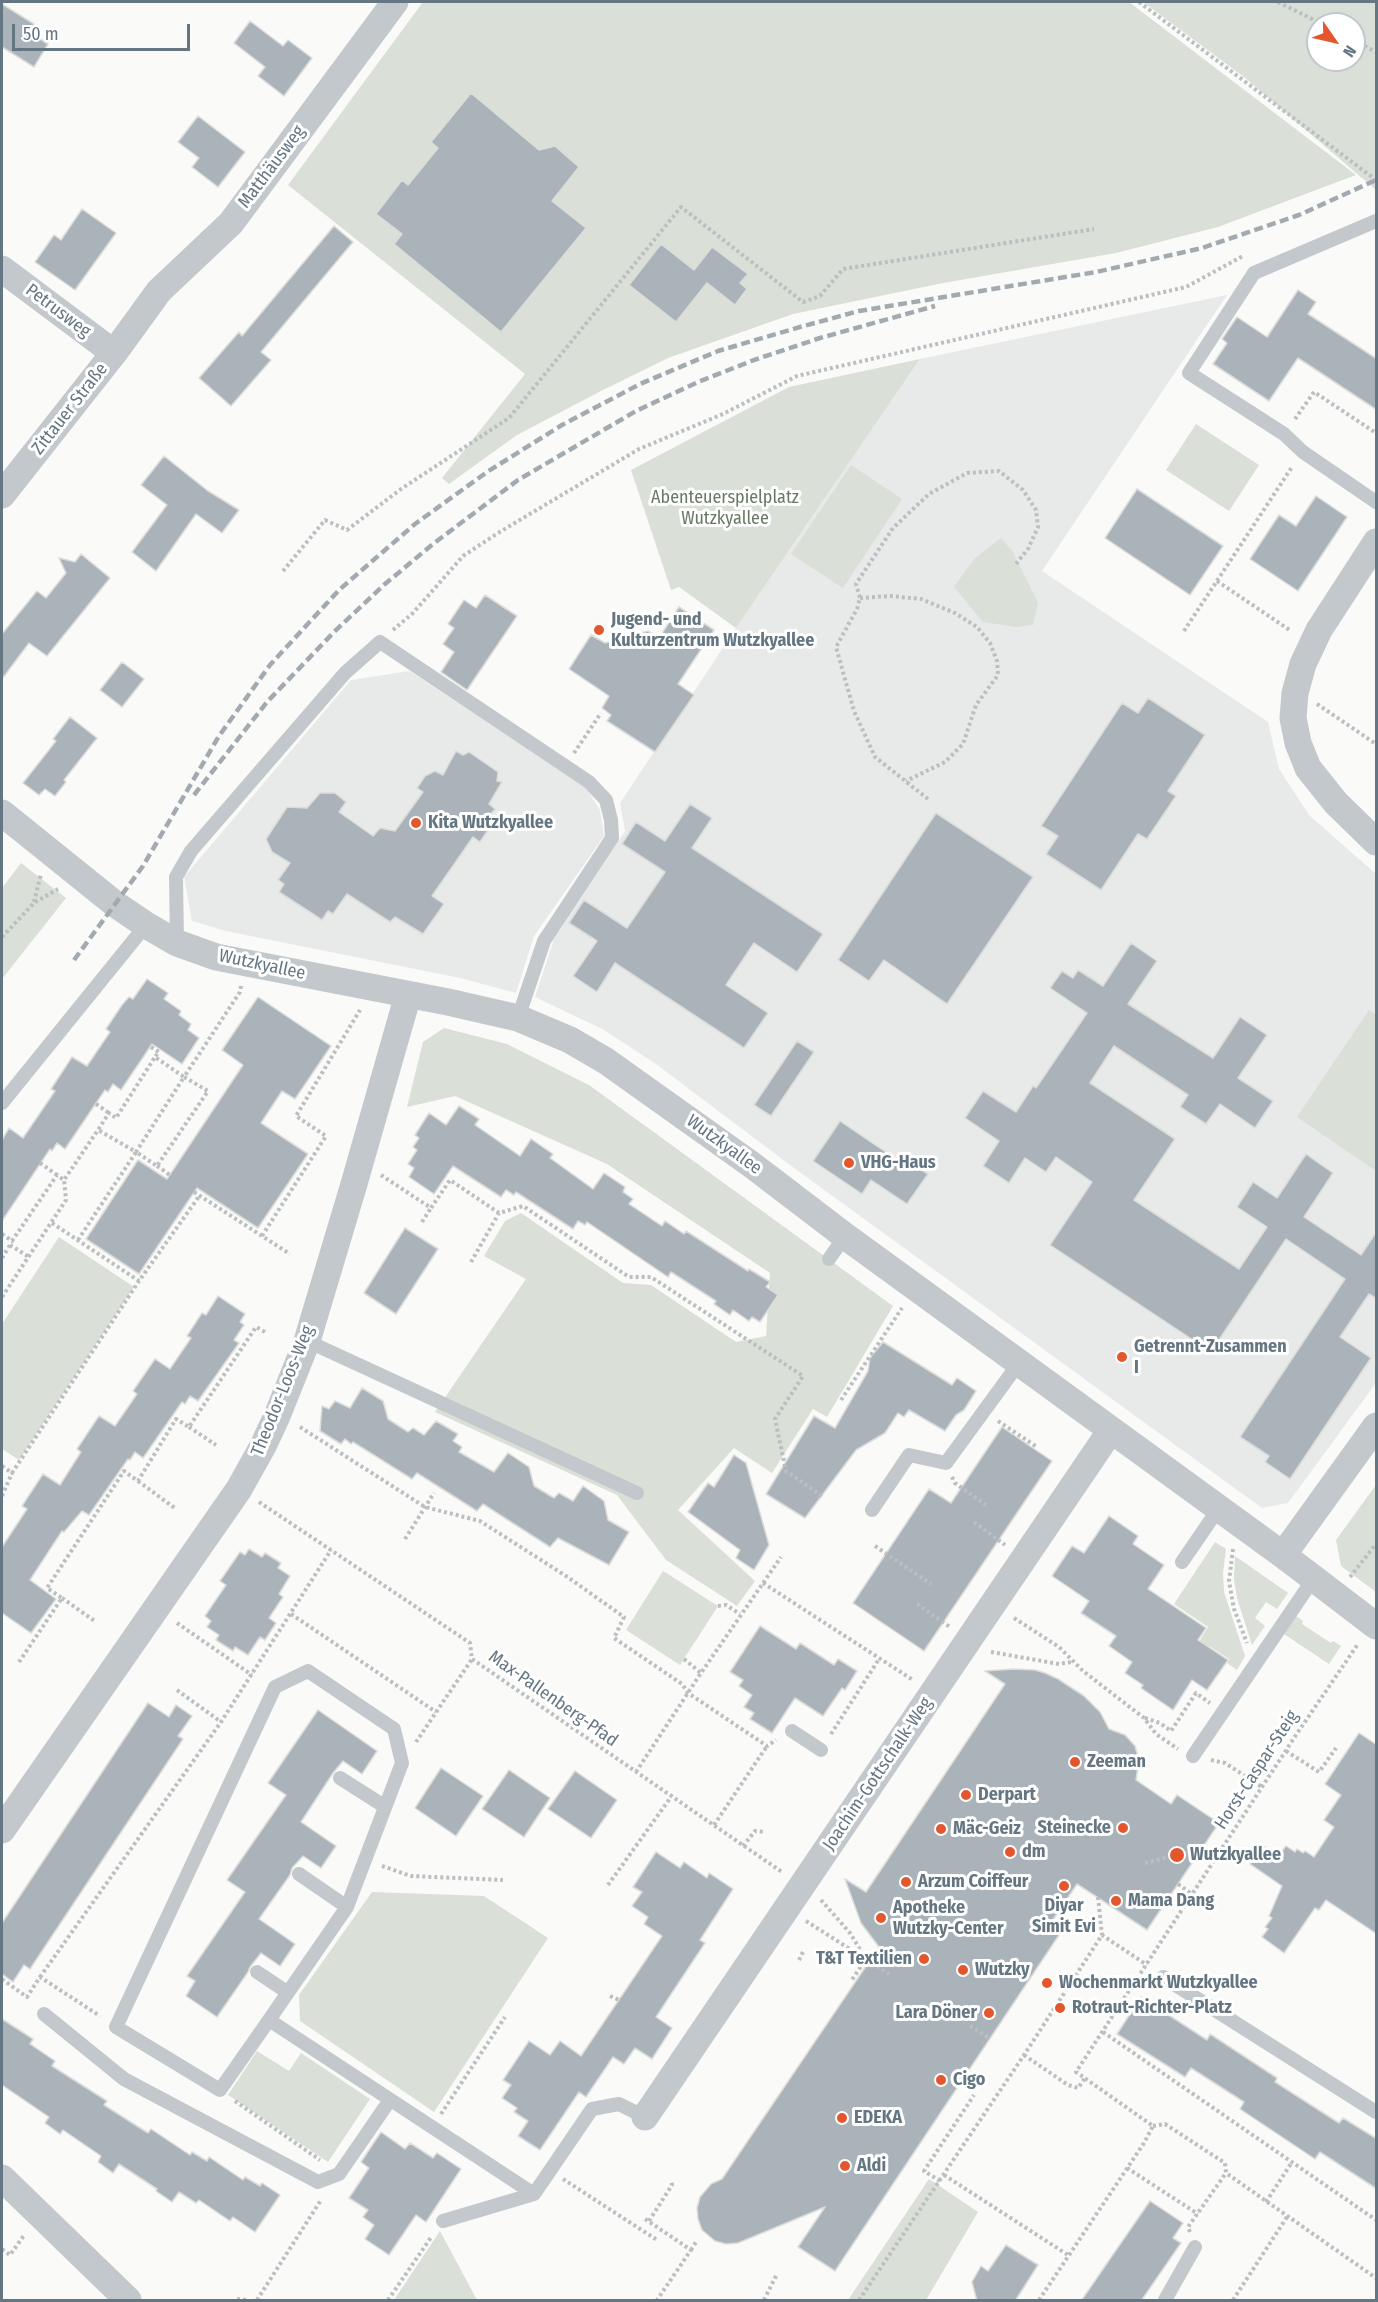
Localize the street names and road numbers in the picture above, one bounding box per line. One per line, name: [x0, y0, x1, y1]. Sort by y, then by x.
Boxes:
street label: Matthäusweg: [234, 121, 310, 213]
street label: Petrusweg: [21, 279, 95, 343]
street label: Zittauer Straße: [28, 359, 112, 459]
street label: Wutzkyallee: [217, 945, 307, 985]
street label: Wutzkyallee: [682, 1110, 766, 1180]
street label: Theodor-Loos-Weg: [247, 1323, 319, 1459]
street label: Max-Pallenberg-Pfad: [484, 1646, 622, 1752]
street label: Joachim-Gottschalk-Weg: [819, 1693, 937, 1855]
street label: Horst-Caspar-Steig: [1210, 1706, 1304, 1834]

